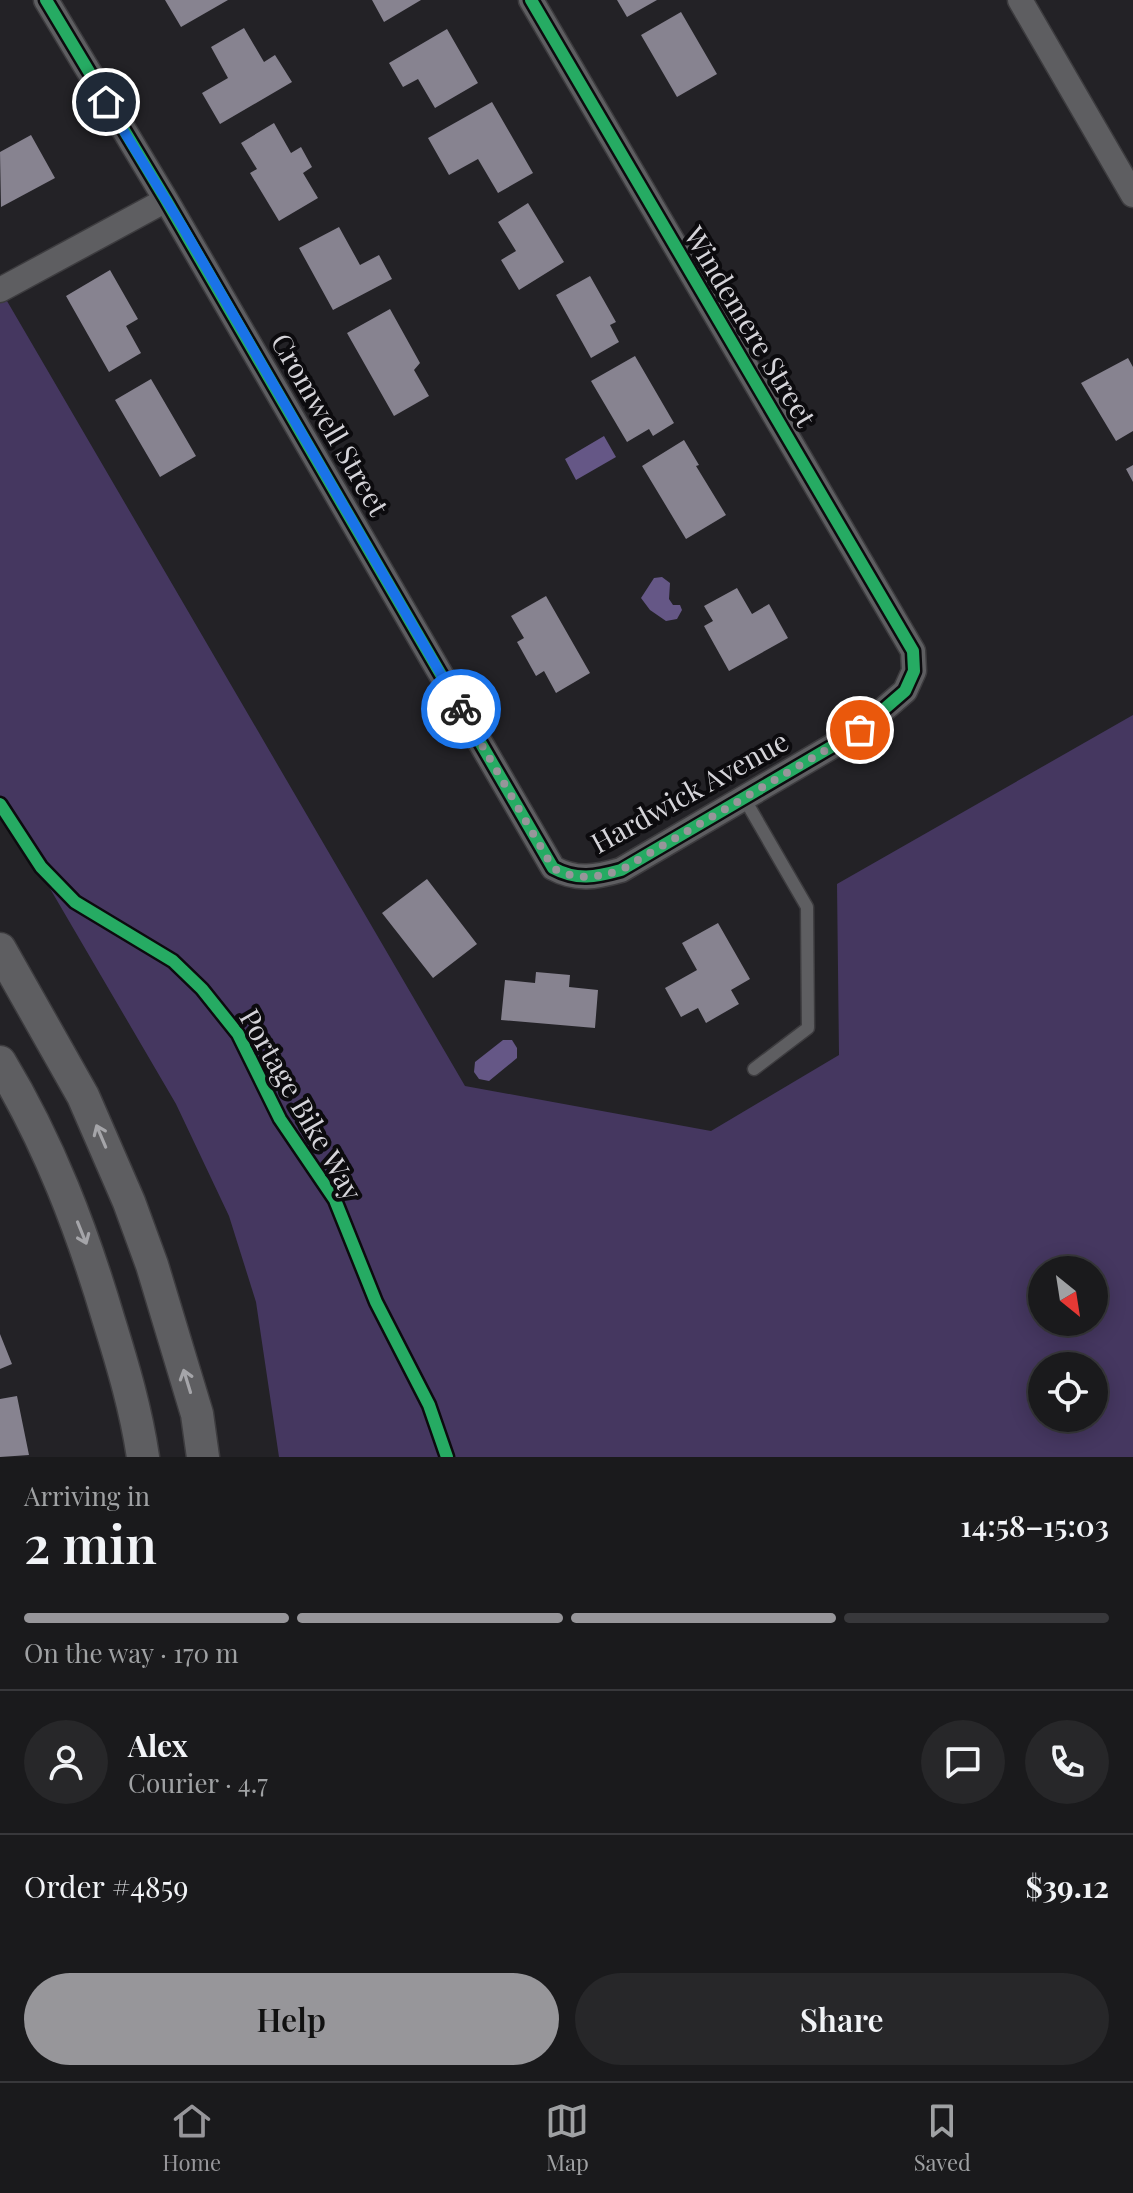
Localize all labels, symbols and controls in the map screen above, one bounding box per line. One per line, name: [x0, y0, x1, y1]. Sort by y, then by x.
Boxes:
pin: [72, 68, 140, 136]
icon: home: [84, 80, 128, 124]
street label: Windemere Street: [676, 218, 826, 434]
street label: Cromwell Street: [264, 326, 399, 523]
courier: [421, 669, 501, 749]
icon: bike: [439, 687, 483, 731]
pin: [826, 696, 894, 764]
icon: bag: [838, 708, 882, 752]
street label: Hardwick Avenue: [584, 721, 794, 861]
street label: Portage Bike Way: [232, 1001, 372, 1207]
one-way arrow: [92, 1124, 107, 1149]
one-way arrow: [75, 1220, 90, 1245]
north arrow: [1028, 1256, 1108, 1336]
map controls: [1028, 1256, 1108, 1432]
button: locate: [1028, 1352, 1108, 1432]
one-way arrow: [179, 1368, 194, 1394]
text: Arriving in: [24, 1478, 150, 1513]
text: 14:58–15:03: [960, 1505, 1109, 1545]
text: 2 min: [24, 1508, 157, 1577]
text: On the way · 170 m: [24, 1635, 239, 1670]
button: person: [24, 1720, 108, 1804]
button: chat: [921, 1720, 1005, 1804]
button: phone: [1025, 1720, 1109, 1804]
text: Alex: [128, 1725, 188, 1765]
text: Courier · 4.7: [128, 1765, 268, 1800]
text: Order #4859: [24, 1866, 188, 1906]
text: $39.12: [1025, 1866, 1109, 1906]
button: Help: [24, 1973, 559, 2065]
button: Share: [575, 1973, 1109, 2065]
tab: Home: [162, 2099, 221, 2177]
tab: Map: [545, 2099, 589, 2177]
tab: Saved: [914, 2099, 971, 2177]

